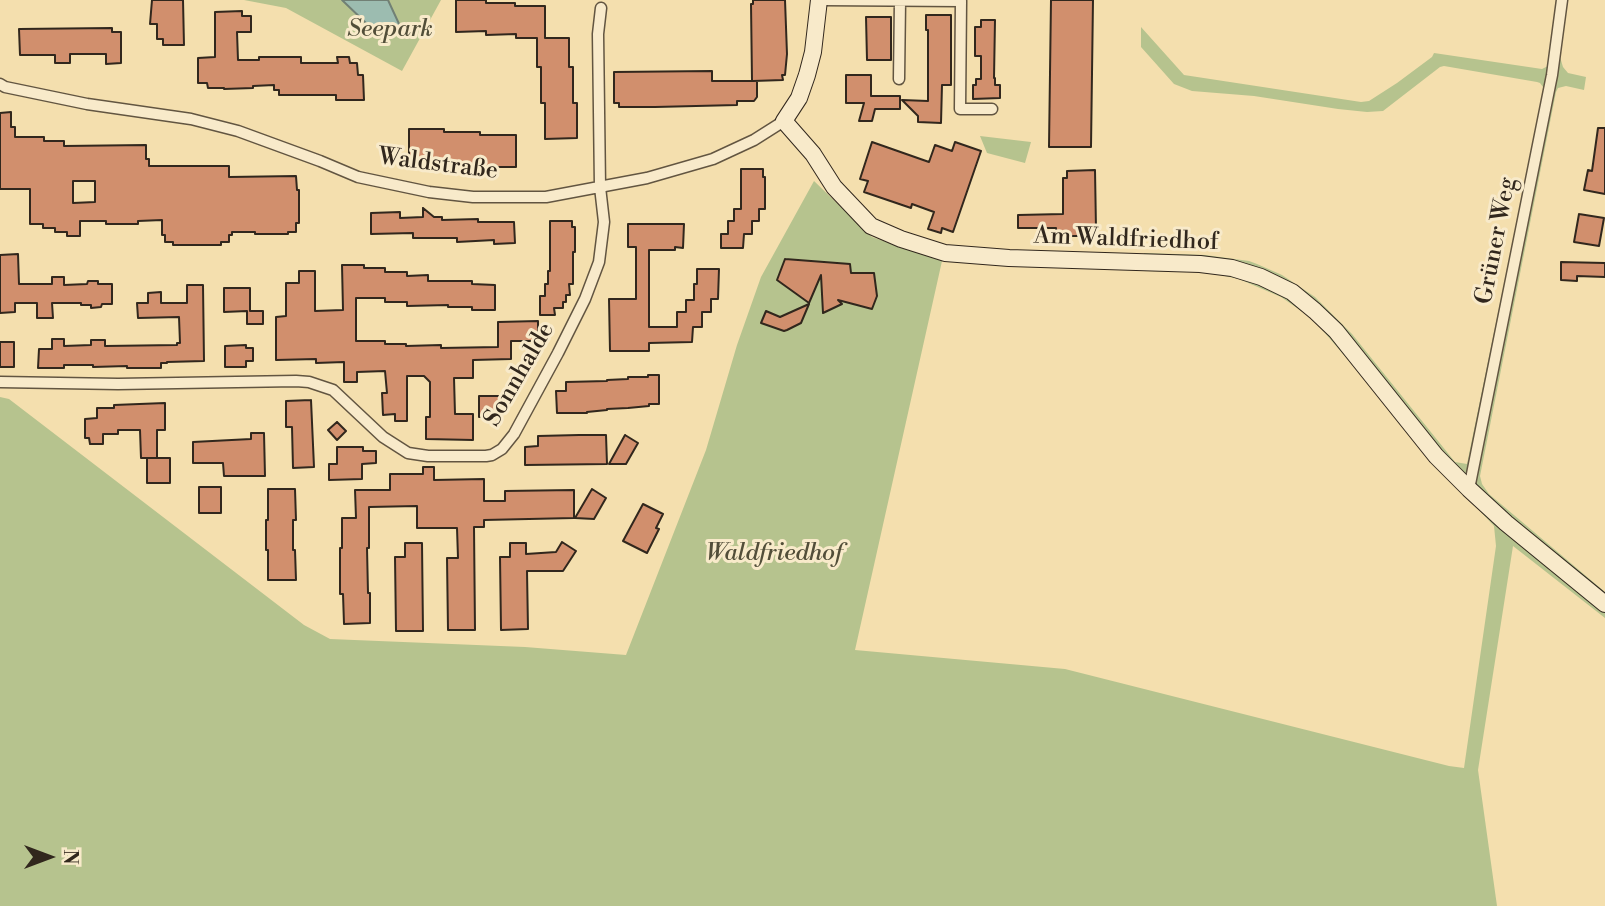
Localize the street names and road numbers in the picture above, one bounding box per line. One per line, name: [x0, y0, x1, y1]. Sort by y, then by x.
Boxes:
street label: Waldstraße: [377, 143, 499, 187]
street label: Grüner Weg: [1471, 175, 1523, 307]
street label: Am Waldfriedhof: [1033, 222, 1219, 258]
street label: Sonnhalde: [479, 318, 561, 432]

